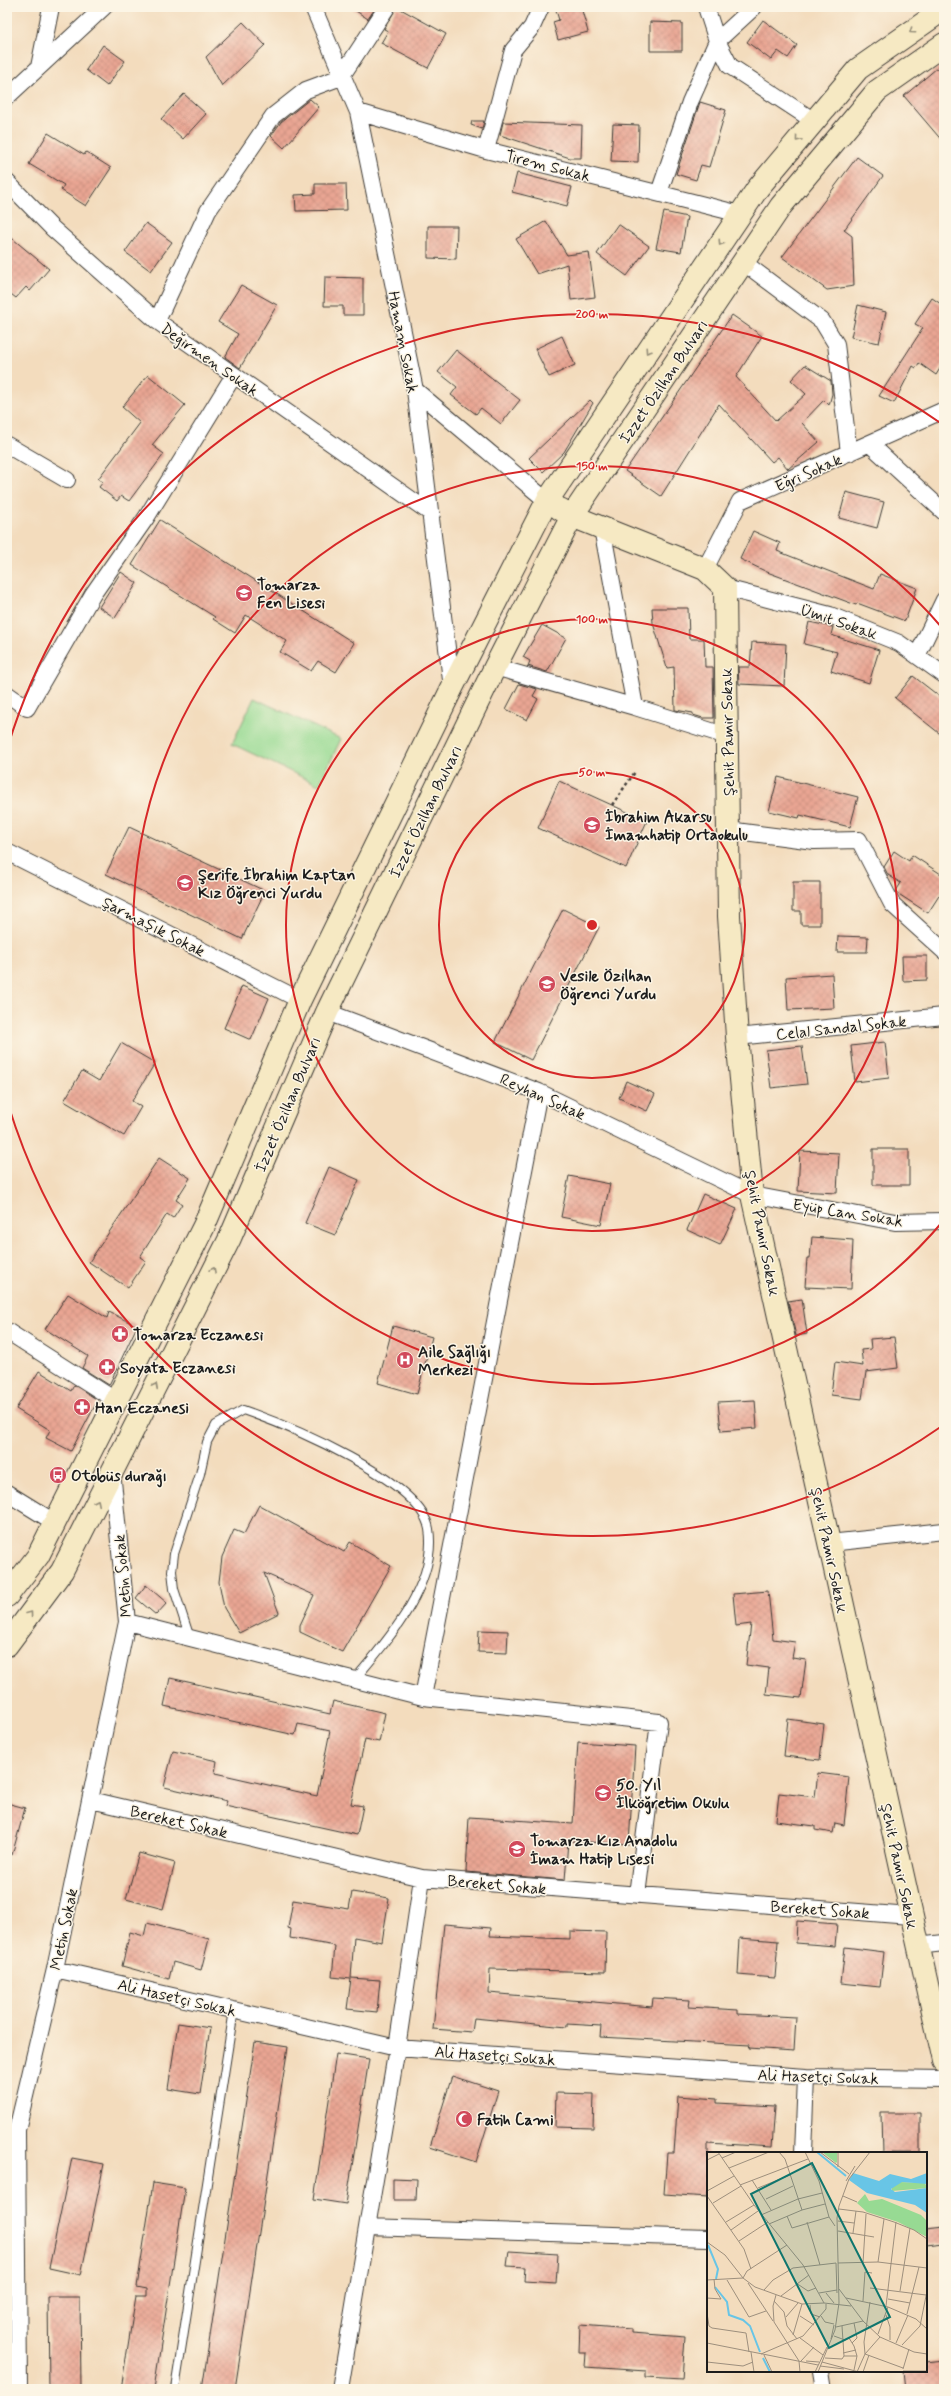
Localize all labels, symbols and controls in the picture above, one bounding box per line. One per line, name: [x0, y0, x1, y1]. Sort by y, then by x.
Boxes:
one-way arrow: [909, 27, 916, 34]
one-way arrow: [796, 135, 803, 142]
street label: Tirem Sokak: [503, 146, 592, 187]
one-way arrow: [719, 239, 726, 246]
street label: Hamam Sokak: [382, 289, 423, 395]
text: 200 m: [576, 307, 609, 323]
street label: İzzet Özilhan Bulvarı: [615, 316, 714, 448]
street label: Değirmen Sokak: [156, 319, 262, 402]
one-way arrow: [645, 347, 653, 354]
street label: Eğri Sokak: [772, 449, 845, 497]
text: 150 m: [576, 459, 608, 475]
place label: Tomarza Fen Lisesi: [257, 575, 326, 614]
school or university icon: Tomarza Fen Lisesi: [234, 583, 254, 603]
street label: Ümit Sokak: [797, 599, 880, 645]
text: 100 m: [576, 612, 609, 628]
street label: Şehit Pamir Sokak: [717, 668, 740, 796]
street label: İzzet Özilhan Bulvarı: [385, 742, 468, 882]
text: 50 m: [579, 765, 606, 781]
place label: İbrahim Akarsu İmamhatip Ortaokulu: [605, 807, 748, 846]
school or university icon: İbrahim Akarsu İmamhatip Ortaokulu: [582, 815, 602, 835]
place label: Şerife İbrahim Kaptan Kız Öğrenci Yurdu: [198, 865, 355, 905]
school or university icon: Şerife İbrahim Kaptan Kız Öğrenci Yurdu: [175, 873, 195, 893]
street label: Şarmaşık Sokak: [98, 892, 208, 962]
centre of rings: [585, 918, 599, 932]
place label: Vesile Özilhan Öğrenci Yurdu: [560, 966, 657, 1006]
school or university icon: Vesile Özilhan Öğrenci Yurdu: [537, 974, 557, 994]
street label: Celal Sandal Sokak: [775, 1011, 907, 1046]
street label: İzzet Özilhan Bulvarı: [250, 1034, 326, 1176]
street label: Reyhan Sokak: [496, 1069, 589, 1126]
street label: Şehit Pamir Sokak: [739, 1168, 784, 1298]
street label: Eyüp Can Sokak: [791, 1194, 904, 1233]
one-way arrow: [209, 1267, 216, 1274]
pharmacy icon: Tomarza Eczanesi: [110, 1324, 130, 1344]
place label: Tomarza Eczanesi: [133, 1325, 264, 1346]
place label: Aile Sağlığı Merkezi: [418, 1342, 491, 1381]
hospital icon: Aile Sağlığı Merkezi: [395, 1350, 415, 1370]
pharmacy icon: Soyata Eczanesi: [97, 1357, 117, 1377]
place label: Soyata Eczanesi: [120, 1358, 236, 1379]
one-way arrow: [150, 1383, 158, 1390]
pharmacy icon: Han Eczanesi: [72, 1397, 92, 1417]
place label: Han Eczanesi: [95, 1398, 189, 1419]
bus stop icon: Otobüs durağı: [48, 1465, 68, 1485]
place label: Otobüs durağı: [71, 1466, 167, 1488]
street label: Şehit Pamir Sokak: [805, 1485, 852, 1615]
one-way arrow: [92, 1499, 99, 1507]
street label: Metin Sokak: [109, 1534, 138, 1618]
one-way arrow: [26, 1611, 33, 1618]
place label: 50. Yıl İlköğretim Okulu: [616, 1775, 730, 1815]
school or university icon: 50. Yıl İlköğretim Okulu: [593, 1783, 613, 1803]
street label: Bereket Sokak: [128, 1801, 229, 1844]
street label: Şehit Pamir Sokak: [875, 1801, 922, 1931]
place label: Tomarza Kız Anadolu İmam Hatip Lisesi: [530, 1831, 678, 1870]
school or university icon: Tomarza Kız Anadolu İmam Hatip Lisesi: [507, 1839, 527, 1859]
street label: Bereket Sokak: [447, 1871, 547, 1900]
street label: Metin Sokak: [46, 1886, 83, 1972]
street label: Bereket Sokak: [770, 1897, 870, 1924]
street label: Ali Hasetçi Sokak: [115, 1975, 238, 2022]
street label: Ali Hasetçi Sokak: [434, 2042, 556, 2071]
street label: Ali Hasetçi Sokak: [757, 2065, 879, 2090]
mosque icon: Fatih Cami: [454, 2109, 474, 2129]
place label: Fatih Cami: [477, 2110, 554, 2131]
inset map: [707, 2152, 927, 2372]

